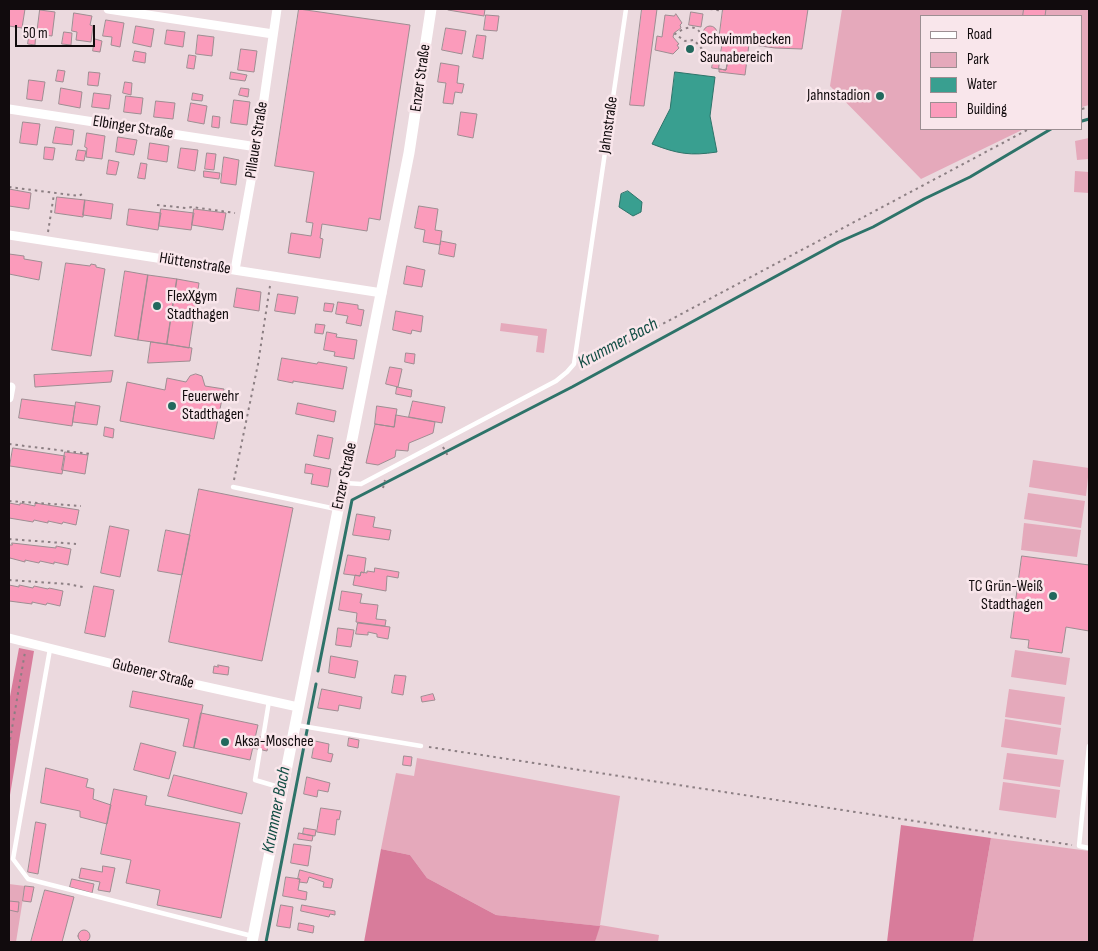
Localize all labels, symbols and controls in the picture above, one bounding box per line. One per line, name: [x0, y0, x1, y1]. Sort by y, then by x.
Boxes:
scale bar: [18, 15, 98, 47]
legend: [920, 15, 1083, 130]
text: 50 m: [23, 24, 48, 43]
text: Road: [967, 25, 992, 44]
place label: Schwimmbecken Saunabereich: [700, 30, 791, 68]
street label: Enzer Straße: [407, 43, 435, 113]
marker: Schwimmbecken Saunabereich: [684, 43, 696, 55]
text: Park: [967, 50, 989, 69]
text: Water: [967, 75, 997, 94]
place label: Jahnstadion: [807, 86, 870, 106]
marker: Jahnstadion: [874, 90, 886, 102]
street label: Jahnstraße: [595, 95, 623, 155]
street label: Pillauer Straße: [241, 100, 273, 180]
text: Building: [967, 100, 1007, 119]
street label: Elbinger Straße: [91, 112, 175, 144]
street label: Hüttenstraße: [158, 249, 232, 279]
place label: FlexXgym Stadthagen: [167, 287, 229, 325]
marker: FlexXgym Stadthagen: [151, 300, 163, 312]
water label: Krummer Bach: [574, 314, 662, 374]
place label: Feuerwehr Stadthagen: [182, 387, 244, 425]
marker: Feuerwehr Stadthagen: [166, 400, 178, 412]
street label: Enzer Straße: [329, 441, 361, 511]
place label: TC Grün-Weiß Stadthagen: [969, 577, 1043, 615]
marker: TC Grün-Weiß Stadthagen: [1047, 590, 1059, 602]
street label: Gubener Straße: [110, 655, 196, 693]
place label: Aksa-Moschee: [235, 732, 314, 752]
marker: Aksa-Moschee: [219, 736, 231, 748]
water label: Krummer Bach: [258, 765, 296, 855]

